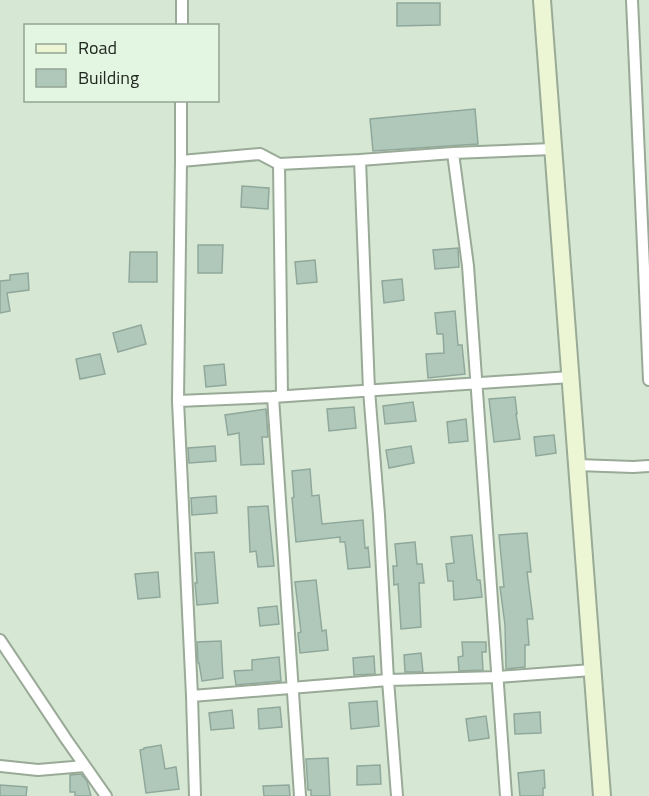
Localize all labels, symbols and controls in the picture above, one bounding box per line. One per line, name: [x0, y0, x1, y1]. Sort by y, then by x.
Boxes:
legend: [24, 24, 219, 102]
text: Road: [78, 34, 117, 61]
text: Building: [78, 64, 139, 91]

